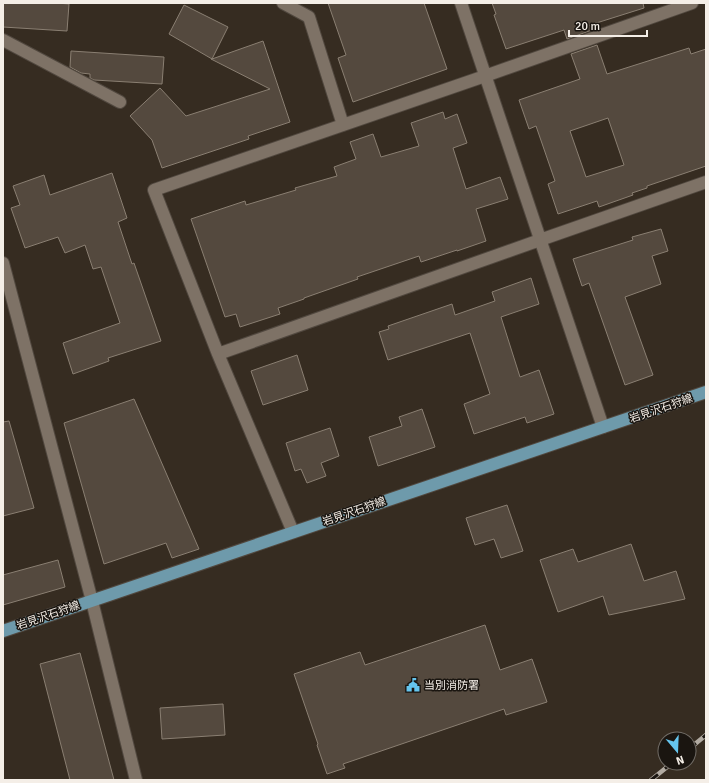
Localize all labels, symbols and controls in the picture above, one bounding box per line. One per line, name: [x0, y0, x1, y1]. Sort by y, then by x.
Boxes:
scale bar: [569, 12, 647, 38]
text: 20 m: [575, 19, 600, 34]
street label: 岩見沢石狩線: [628, 392, 694, 425]
street label: 岩見沢石狩線: [321, 495, 387, 528]
street label: 岩見沢石狩線: [15, 599, 81, 632]
public building icon: 当別消防署: [405, 677, 421, 693]
place label: 当別消防署: [424, 679, 479, 692]
north arrow: [657, 731, 697, 771]
text: N: [674, 753, 686, 767]

